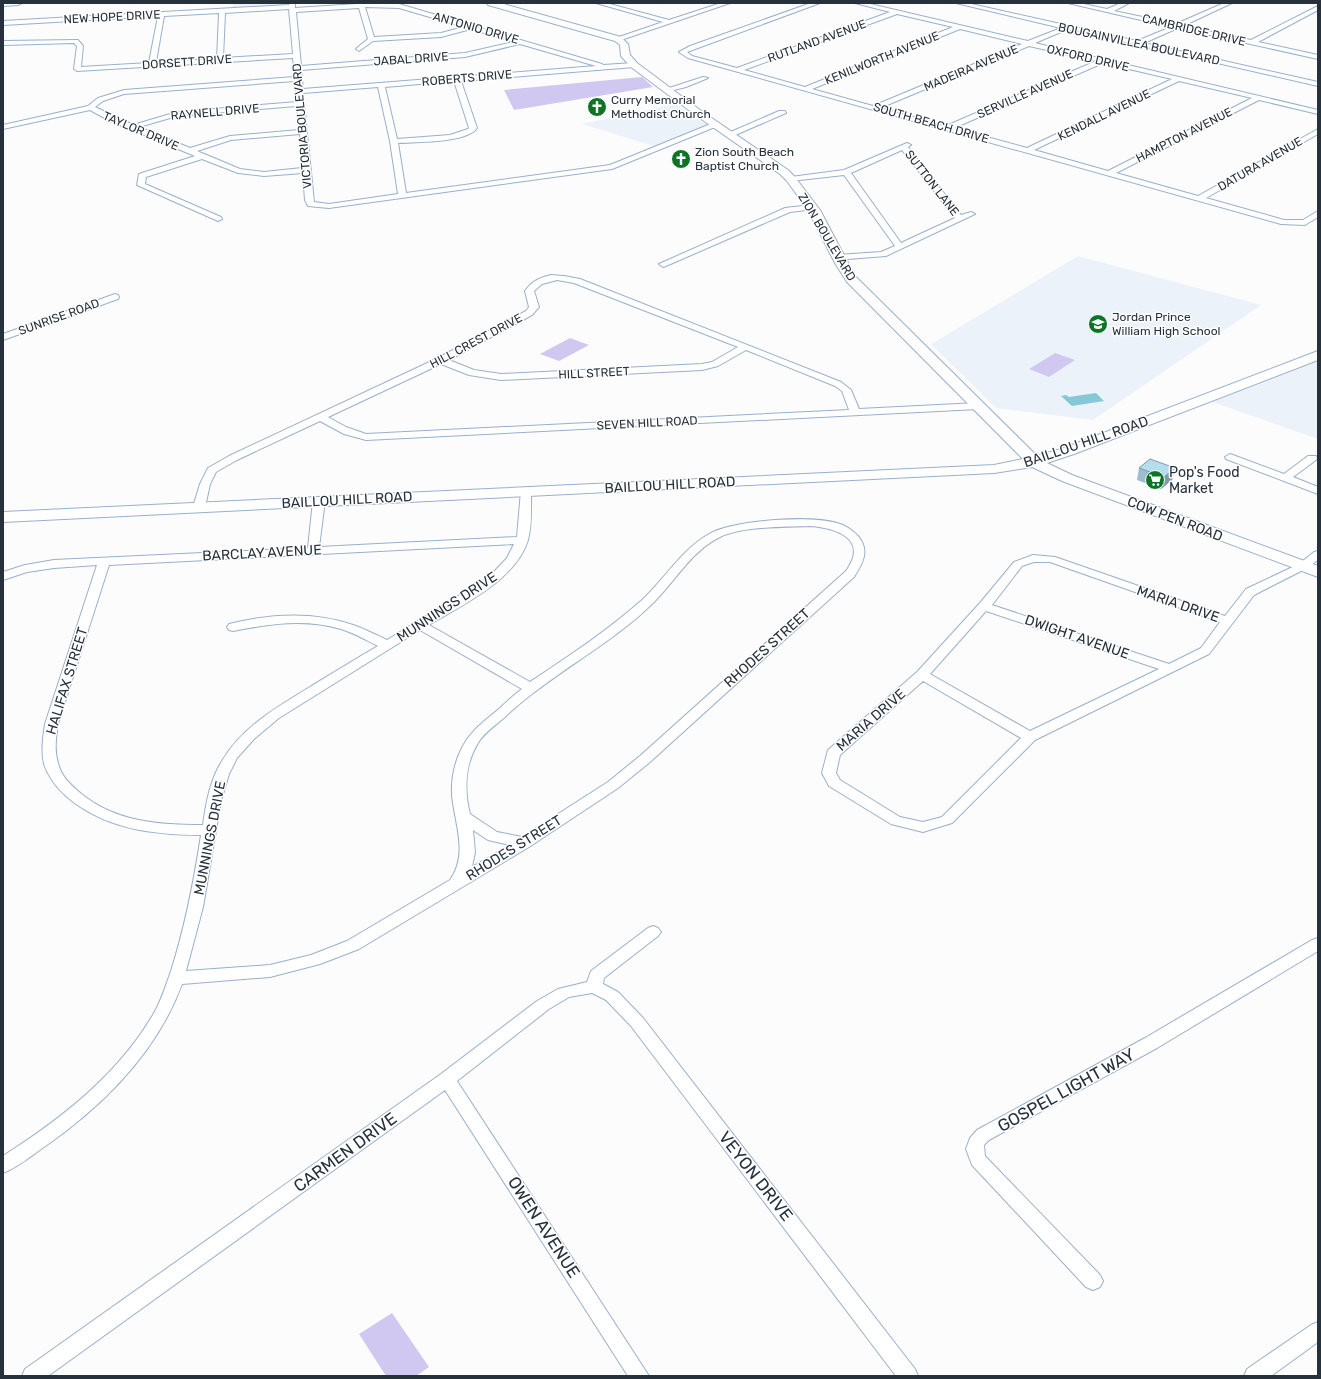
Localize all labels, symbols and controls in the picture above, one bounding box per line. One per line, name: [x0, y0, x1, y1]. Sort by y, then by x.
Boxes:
street label: NEW HOPE DRIVE: [63, 7, 161, 27]
street label: ANTONIO DRIVE: [432, 9, 520, 47]
street label: CAMBRIDGE DRIVE: [1141, 11, 1247, 49]
street label: RUTLAND AVENUE: [766, 17, 868, 65]
street label: BOUGAINVILLEA BOULEVARD: [1057, 20, 1221, 68]
street label: KENILWORTH AVENUE: [823, 29, 941, 87]
street label: MADEIRA AVENUE: [922, 42, 1020, 94]
street label: OXFORD DRIVE: [1045, 42, 1131, 74]
street label: JABAL DRIVE: [373, 49, 449, 69]
street label: DORSETT DRIVE: [142, 52, 232, 72]
street label: VICTORIA BOULEVARD: [290, 63, 314, 189]
street label: ROBERTS DRIVE: [421, 67, 513, 89]
street label: SERVILLE AVENUE: [975, 67, 1075, 121]
street label: KENDALL AVENUE: [1055, 86, 1153, 144]
place label: Curry Memorial Methodist Church: [611, 93, 711, 121]
church icon: Curry Memorial Methodist Church: [586, 96, 608, 118]
street label: SOUTH BEACH DRIVE: [872, 100, 990, 146]
street label: RAYNELL DRIVE: [170, 101, 260, 123]
street label: HAMPTON AVENUE: [1133, 105, 1235, 165]
street label: TAYLOR DRIVE: [101, 109, 181, 153]
street label: DATURA AVENUE: [1215, 134, 1305, 194]
place label: Zion South Beach Baptist Church: [695, 145, 794, 173]
street label: SUTTON LANE: [902, 147, 962, 219]
church icon: Zion South Beach Baptist Church: [670, 148, 692, 170]
street label: ZION BOULEVARD: [795, 191, 859, 283]
street label: SUNRISE ROAD: [17, 296, 101, 338]
place label: Jordan Prince William High School: [1112, 310, 1221, 338]
street label: HILL CREST DRIVE: [427, 311, 525, 371]
school or university icon: Jordan Prince William High School: [1087, 313, 1109, 335]
street label: HILL STREET: [558, 364, 630, 382]
street label: SEVEN HILL ROAD: [596, 413, 698, 433]
street label: BAILLOU HILL ROAD: [1021, 413, 1151, 471]
place label: Pop's Food Market: [1169, 464, 1240, 497]
supermarket icon: Pop's Food Market: [1144, 469, 1166, 491]
street label: BAILLOU HILL ROAD: [604, 473, 736, 497]
street label: BAILLOU HILL ROAD: [281, 488, 413, 512]
street label: COW PEN ROAD: [1125, 493, 1225, 545]
street label: BARCLAY AVENUE: [202, 541, 322, 565]
street label: MUNNINGS DRIVE: [394, 568, 500, 646]
street label: MARIA DRIVE: [1134, 582, 1222, 626]
street label: RHODES STREET: [720, 605, 814, 691]
street label: DWIGHT AVENUE: [1023, 611, 1131, 663]
street label: HALIFAX STREET: [43, 625, 91, 737]
street label: MARIA DRIVE: [833, 685, 909, 755]
street label: MUNNINGS DRIVE: [191, 779, 229, 897]
street label: RHODES STREET: [463, 812, 565, 884]
street label: GOSPEL LIGHT WAY: [994, 1044, 1138, 1136]
street label: CARMEN DRIVE: [290, 1108, 400, 1196]
street label: VEYON DRIVE: [715, 1127, 797, 1225]
street label: OWEN AVENUE: [504, 1173, 584, 1281]

